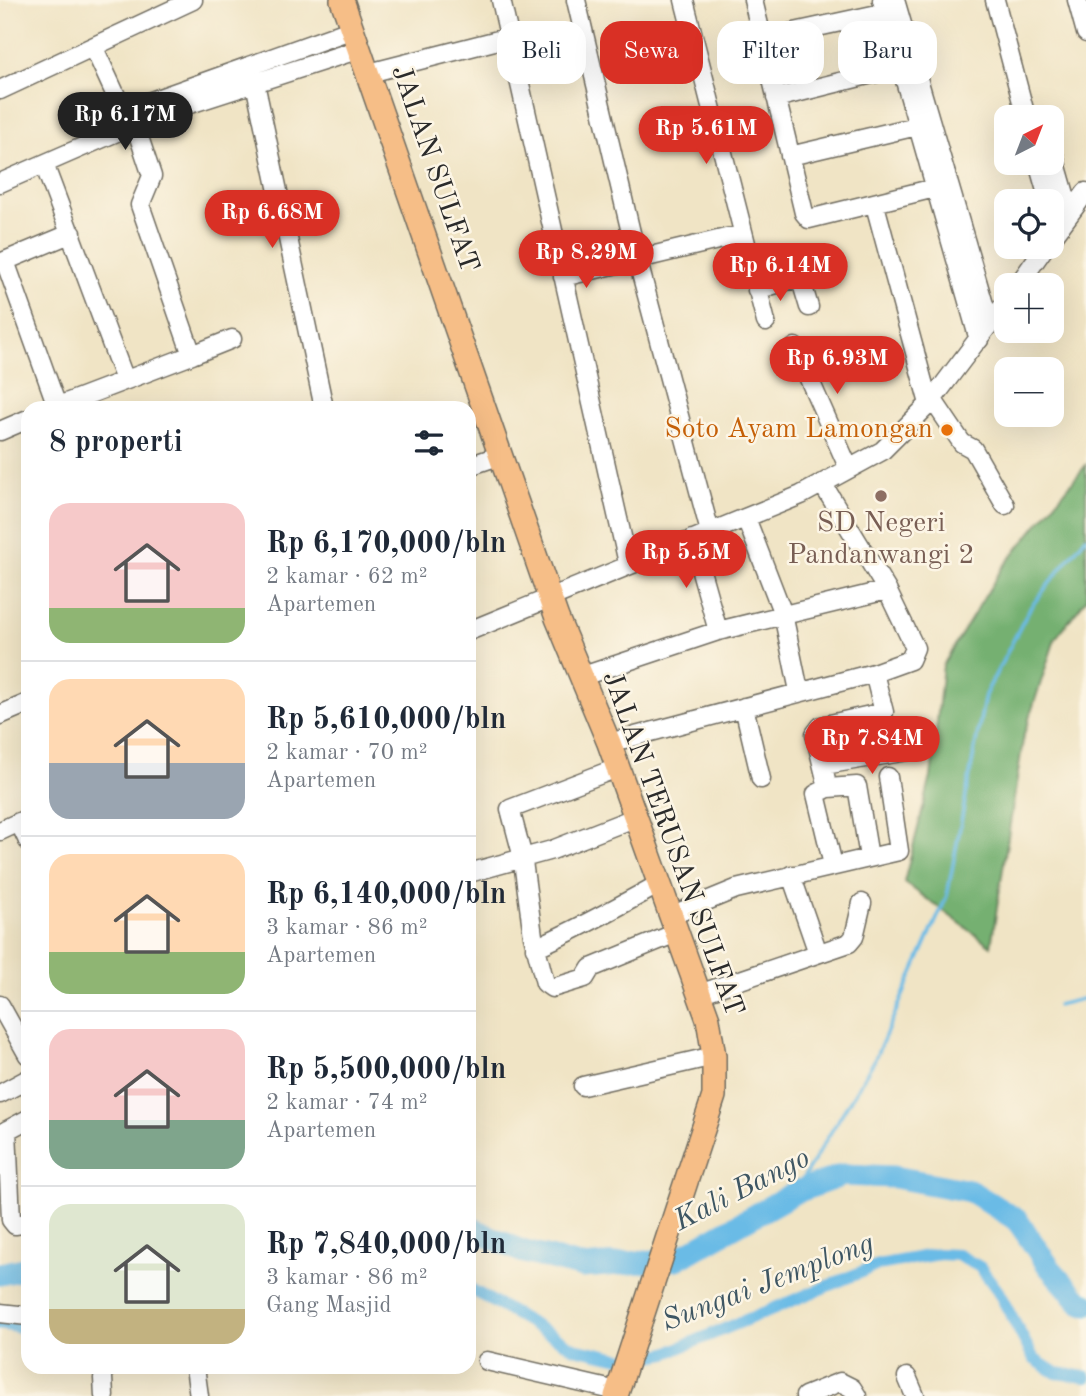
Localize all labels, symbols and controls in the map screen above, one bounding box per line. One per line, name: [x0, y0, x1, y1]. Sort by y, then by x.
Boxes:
chip: Beli: [497, 21, 586, 84]
chip: Sewa: [600, 21, 703, 84]
chip: Filter: [717, 21, 824, 84]
chip: Baru: [838, 21, 937, 84]
street label: JALAN SULFAT: [385, 62, 483, 276]
pin: Rp 6.17M: [53, 92, 197, 152]
text: Rp 6.17M: [74, 103, 176, 126]
north arrow: [994, 105, 1064, 175]
map controls: [994, 105, 1064, 427]
pin: Rp 5.61M: [634, 106, 778, 166]
text: Rp 5.61M: [655, 117, 757, 140]
button: locate: [994, 189, 1064, 259]
pin: Rp 6.68M: [200, 190, 344, 250]
text: Rp 6.68M: [221, 201, 323, 224]
pin: Rp 8.29M: [514, 230, 658, 290]
text: Rp 8.29M: [535, 241, 637, 264]
pin: Rp 6.14M: [708, 244, 852, 303]
text: Rp 6.14M: [729, 254, 831, 277]
button: +: [994, 273, 1064, 343]
pin: Rp 6.93M: [765, 336, 909, 396]
text: Rp 6.93M: [786, 347, 888, 370]
button: −: [994, 357, 1064, 427]
place label: Soto Ayam Lamongan: [664, 416, 933, 444]
marker: Soto Ayam Lamongan: [939, 422, 955, 438]
icon: filters: [410, 424, 448, 462]
text: 8 properti: [49, 428, 183, 458]
marker: SD Negeri Pandanwangi 2: [873, 488, 889, 504]
place label: SD Negeri Pandanwangi 2: [788, 510, 974, 570]
text: Rp 6,170,000/bln: [266, 529, 506, 559]
pin: Rp 5.5M: [621, 530, 751, 590]
icon: home: [105, 531, 189, 615]
text: Rp 5.5M: [641, 541, 731, 564]
text: 2 kamar · 62 m²: [266, 565, 428, 588]
text: Apartemen: [266, 593, 376, 616]
street label: JALAN TERUSAN SULFAT: [596, 668, 748, 1020]
text: Rp 5,610,000/bln: [266, 705, 506, 735]
icon: home: [105, 707, 189, 791]
pin: Rp 7.84M: [800, 716, 944, 776]
text: Rp 7.84M: [821, 727, 923, 750]
text: 2 kamar · 70 m²: [266, 741, 428, 764]
text: Apartemen: [266, 769, 376, 792]
text: Rp 6,140,000/bln: [266, 880, 506, 910]
icon: home: [105, 882, 189, 966]
text: 3 kamar · 86 m²: [266, 916, 428, 939]
text: Apartemen: [266, 944, 376, 967]
text: Rp 5,500,000/bln: [266, 1055, 506, 1085]
icon: home: [105, 1057, 189, 1141]
text: 2 kamar · 74 m²: [266, 1091, 428, 1114]
text: Apartemen: [266, 1119, 376, 1142]
water label: Kali Bango: [668, 1143, 815, 1237]
water label: Sungai Jemplong: [658, 1229, 878, 1337]
text: Rp 7,840,000/bln: [266, 1230, 506, 1260]
icon: home: [105, 1232, 189, 1316]
text: 3 kamar · 86 m²: [266, 1266, 428, 1289]
text: Gang Masjid: [266, 1294, 391, 1317]

